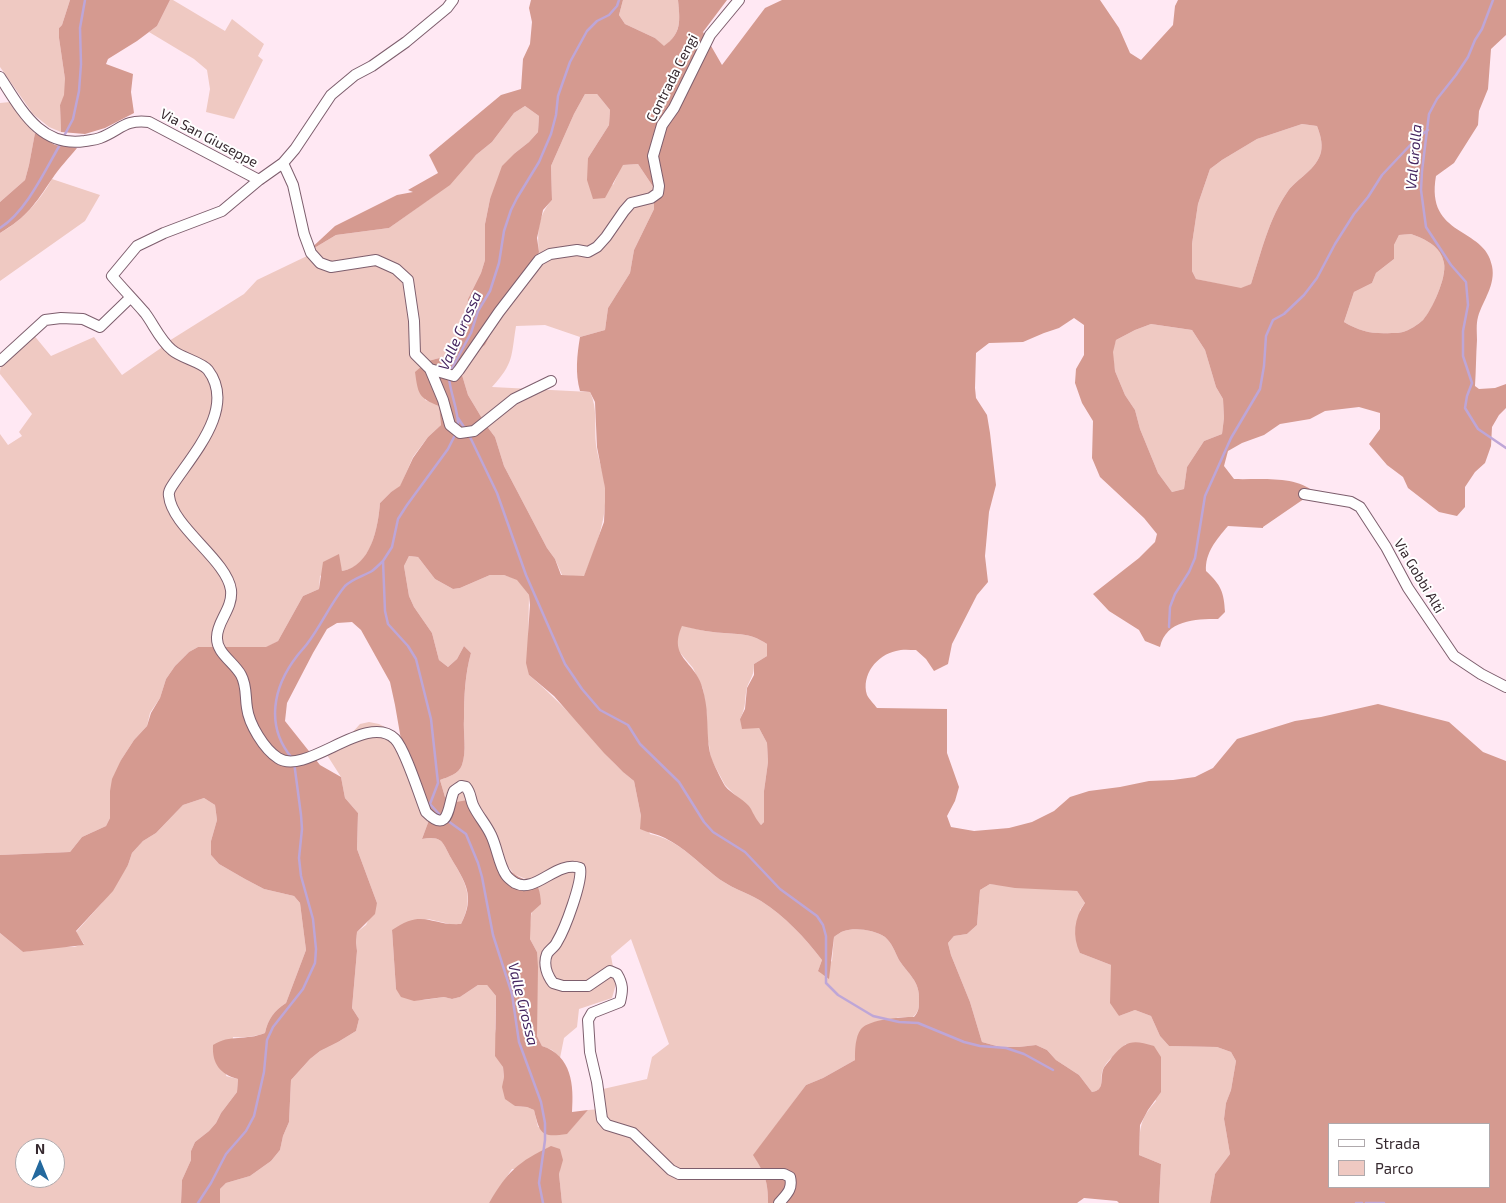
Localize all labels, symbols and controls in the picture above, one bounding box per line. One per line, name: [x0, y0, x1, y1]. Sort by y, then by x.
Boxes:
street label: Contrada Cengi: [643, 31, 701, 125]
street label: Via San Giuseppe: [157, 105, 261, 171]
water label: Val Grolla: [1402, 123, 1426, 191]
water label: Valle Grossa: [435, 289, 485, 373]
street label: Via Gobbi Alti: [1390, 536, 1448, 616]
water label: Valle Grossa: [504, 961, 542, 1047]
legend: [1328, 1123, 1491, 1188]
text: Strada: [1375, 1134, 1420, 1152]
north arrow: [15, 1138, 65, 1188]
text: N: [35, 1140, 45, 1157]
text: Parco: [1375, 1159, 1414, 1177]

